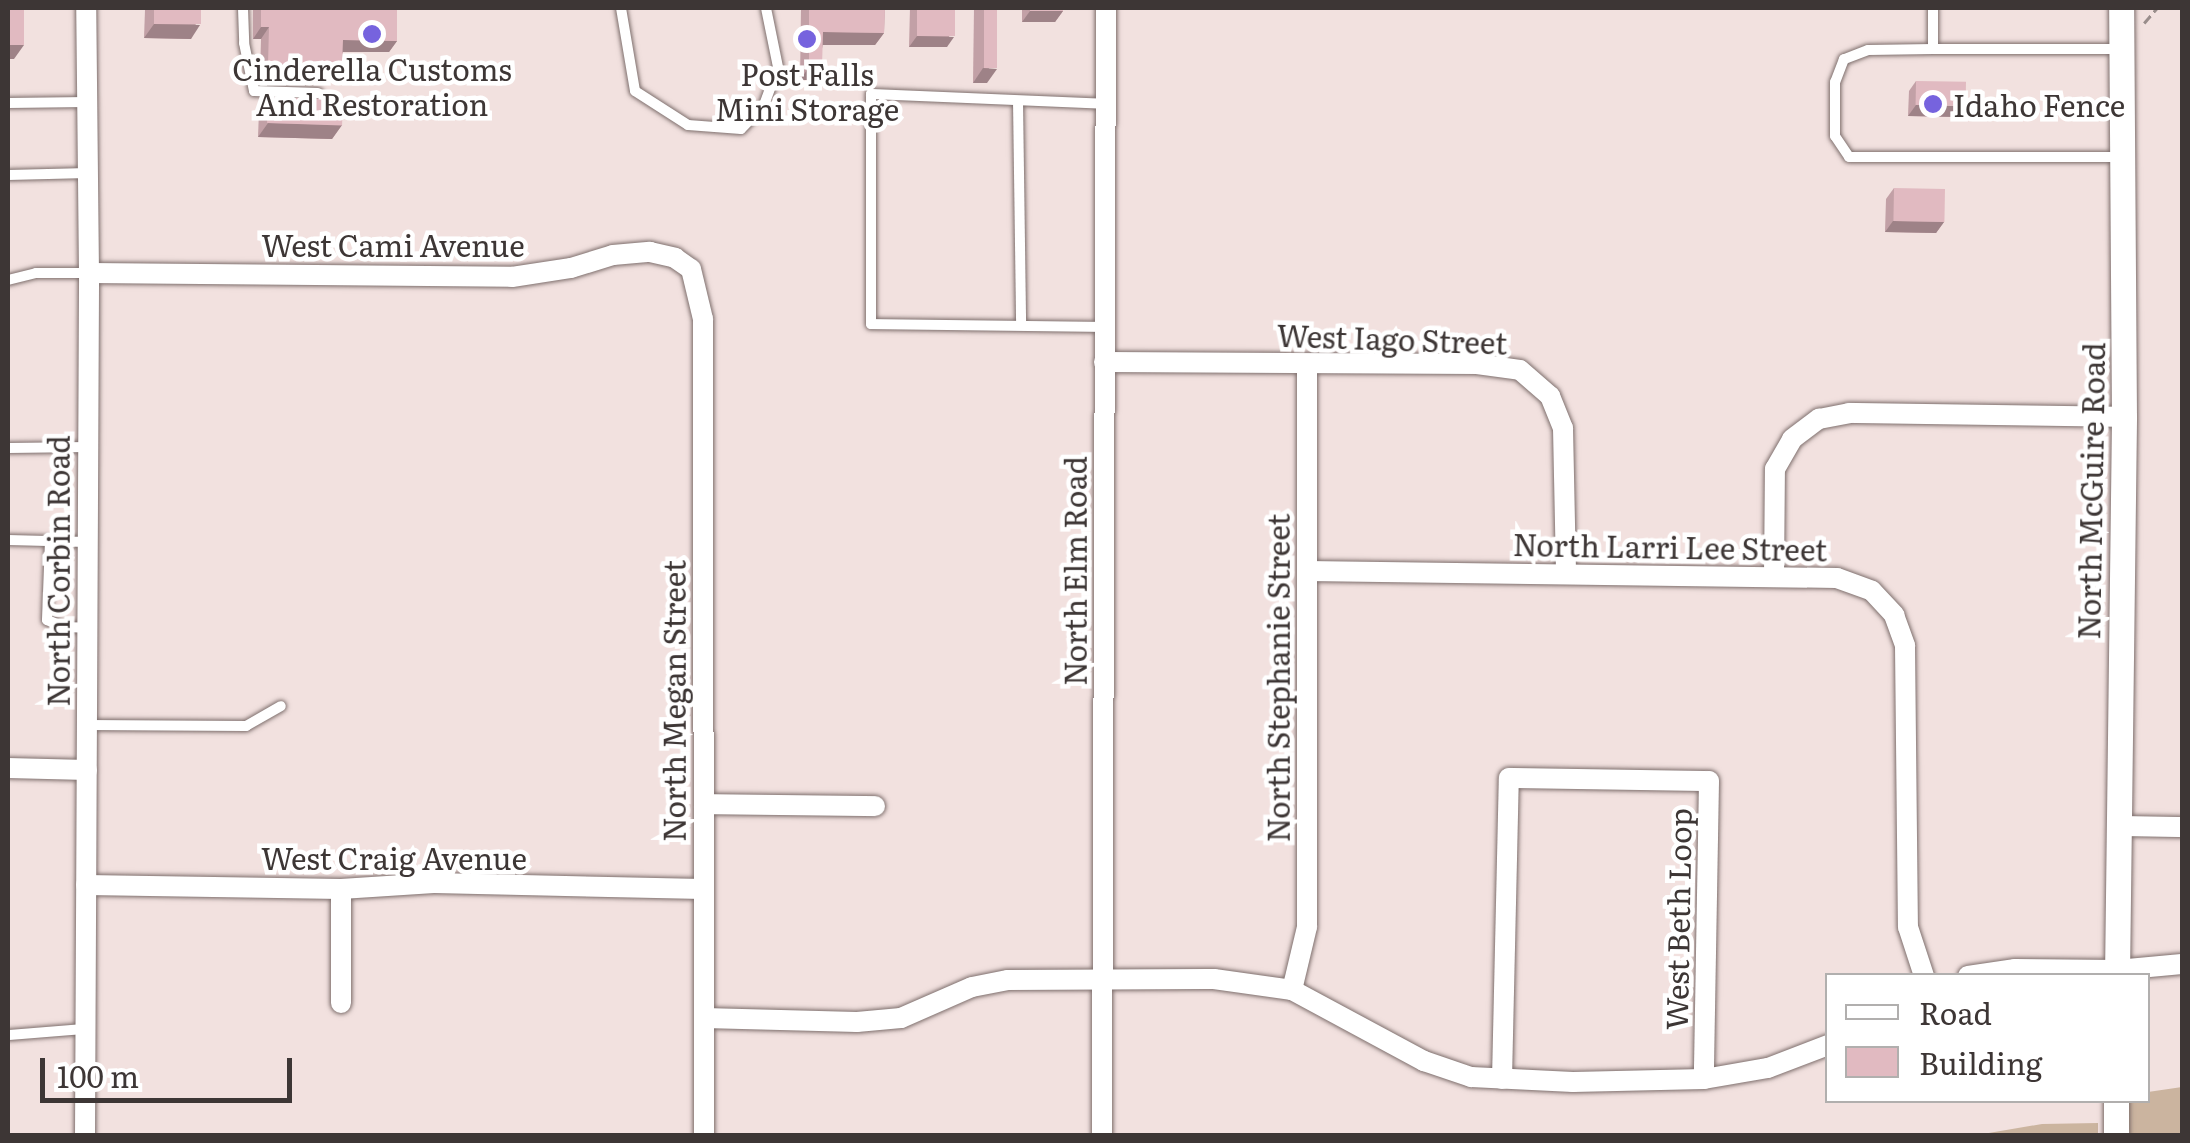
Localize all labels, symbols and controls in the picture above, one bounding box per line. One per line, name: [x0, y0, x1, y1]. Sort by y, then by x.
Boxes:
marker: Cinderella Customs And Restoration: [361, 23, 383, 45]
marker: Post Falls Mini Storage: [796, 28, 818, 50]
place label: Cinderella Customs And Restoration: [232, 50, 512, 120]
place label: Post Falls Mini Storage: [715, 55, 899, 126]
place label: Idaho Fence: [1953, 86, 2125, 122]
marker: Idaho Fence: [1922, 93, 1944, 115]
street label: West Cami Avenue: [261, 226, 525, 262]
street label: West Iago Street: [1276, 316, 1508, 360]
street label: North McGuire Road: [2069, 342, 2111, 640]
street label: North Corbin Road: [39, 435, 75, 707]
street label: North Elm Road: [1056, 456, 1092, 686]
street label: North Stephanie Street: [1259, 514, 1295, 842]
street label: North Larri Lee Street: [1512, 525, 1828, 567]
street label: North Megan Street: [655, 560, 691, 842]
street label: West Beth Loop: [1657, 808, 1697, 1030]
street label: West Craig Avenue: [261, 839, 527, 875]
legend: [1825, 973, 2150, 1103]
text: Road: [1919, 990, 1992, 1034]
scale bar: [45, 1038, 298, 1100]
text: Building: [1919, 1040, 2043, 1084]
text: 100 m: [57, 1053, 139, 1097]

